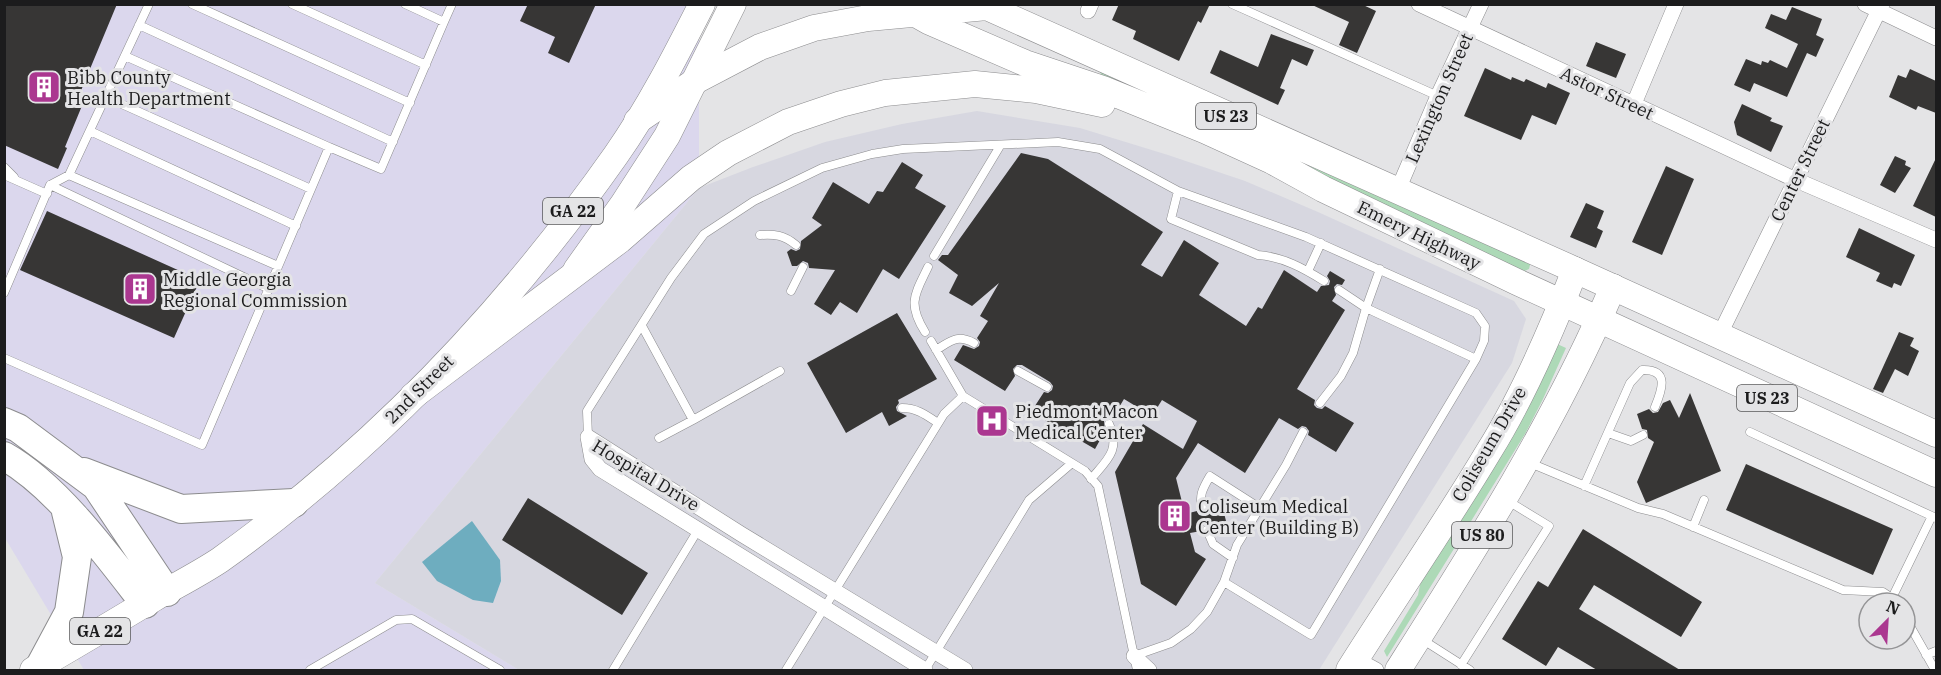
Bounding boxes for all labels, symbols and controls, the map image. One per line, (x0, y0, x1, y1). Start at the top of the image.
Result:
street label: Lexington Street (1400, 29, 1478, 167)
street label: Astor Street (1557, 61, 1657, 125)
place label: Bibb County Health Department (67, 66, 231, 110)
building icon: Bibb County Health Department (26, 69, 62, 105)
road number: US 23 (1196, 103, 1256, 129)
street label: Center Street (1765, 115, 1835, 225)
street label: Emery Highway (1354, 195, 1485, 275)
road number: GA 22 (543, 198, 603, 224)
place label: Middle Georgia Regional Commission (163, 268, 347, 312)
building icon: Middle Georgia Regional Commission (122, 271, 158, 307)
street label: 2nd Street (380, 350, 458, 428)
street label: Coliseum Drive (1447, 382, 1531, 506)
road number: US 23 (1737, 385, 1797, 411)
place label: Piedmont Macon Medical Center (1015, 400, 1158, 444)
hospital icon: Piedmont Macon Medical Center (974, 403, 1010, 439)
street label: Hospital Drive (588, 434, 704, 516)
place label: Coliseum Medical Center (Building B) (1198, 495, 1359, 539)
building icon: Coliseum Medical Center (Building B) (1157, 498, 1193, 534)
road number: US 80 (1452, 522, 1512, 548)
north arrow (1857, 591, 1917, 651)
text: N (1883, 596, 1903, 619)
road number: GA 22 (70, 618, 130, 644)

